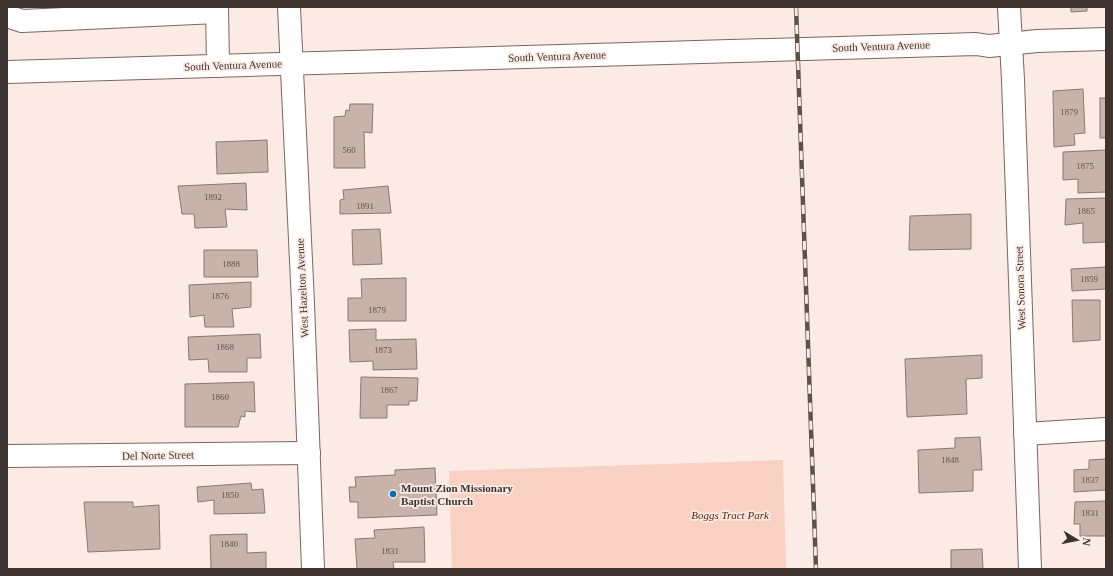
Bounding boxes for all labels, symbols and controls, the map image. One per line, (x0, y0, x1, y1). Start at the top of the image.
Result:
street label: South Ventura Avenue (832, 38, 930, 54)
street label: South Ventura Avenue (508, 48, 606, 64)
street label: South Ventura Avenue (184, 57, 282, 73)
house number: 1879 (1060, 107, 1079, 117)
house number: 560 (342, 145, 356, 155)
house number: 1875 (1076, 161, 1095, 171)
house number: 1892 (204, 192, 222, 202)
house number: 1891 (356, 201, 374, 211)
house number: 1865 (1077, 206, 1096, 216)
street label: West Hazelton Avenue (293, 238, 311, 338)
street label: West Sonora Street (1013, 246, 1027, 330)
house number: 1888 (222, 259, 241, 269)
house number: 1859 (1080, 274, 1099, 284)
house number: 1876 (211, 291, 230, 301)
house number: 1879 (368, 305, 387, 315)
house number: 1868 (216, 342, 235, 352)
house number: 1873 (374, 345, 393, 355)
house number: 1867 (380, 385, 399, 395)
house number: 1860 (211, 392, 230, 402)
street label: Del Norte Street (122, 448, 194, 462)
house number: 1848 (941, 455, 960, 465)
house number: 1837 (1081, 475, 1100, 485)
place label: Mount Zion Missionary Baptist Church (401, 482, 513, 507)
marker: Mount Zion Missionary Baptist Church (388, 489, 398, 499)
house number: 1850 (221, 490, 240, 500)
house number: 1831 (1081, 508, 1099, 518)
park label: Boggs Tract Park (691, 509, 770, 521)
north arrow (1057, 520, 1097, 560)
text: N (1080, 537, 1093, 547)
house number: 1840 (220, 539, 239, 549)
house number: 1831 (381, 546, 399, 556)

